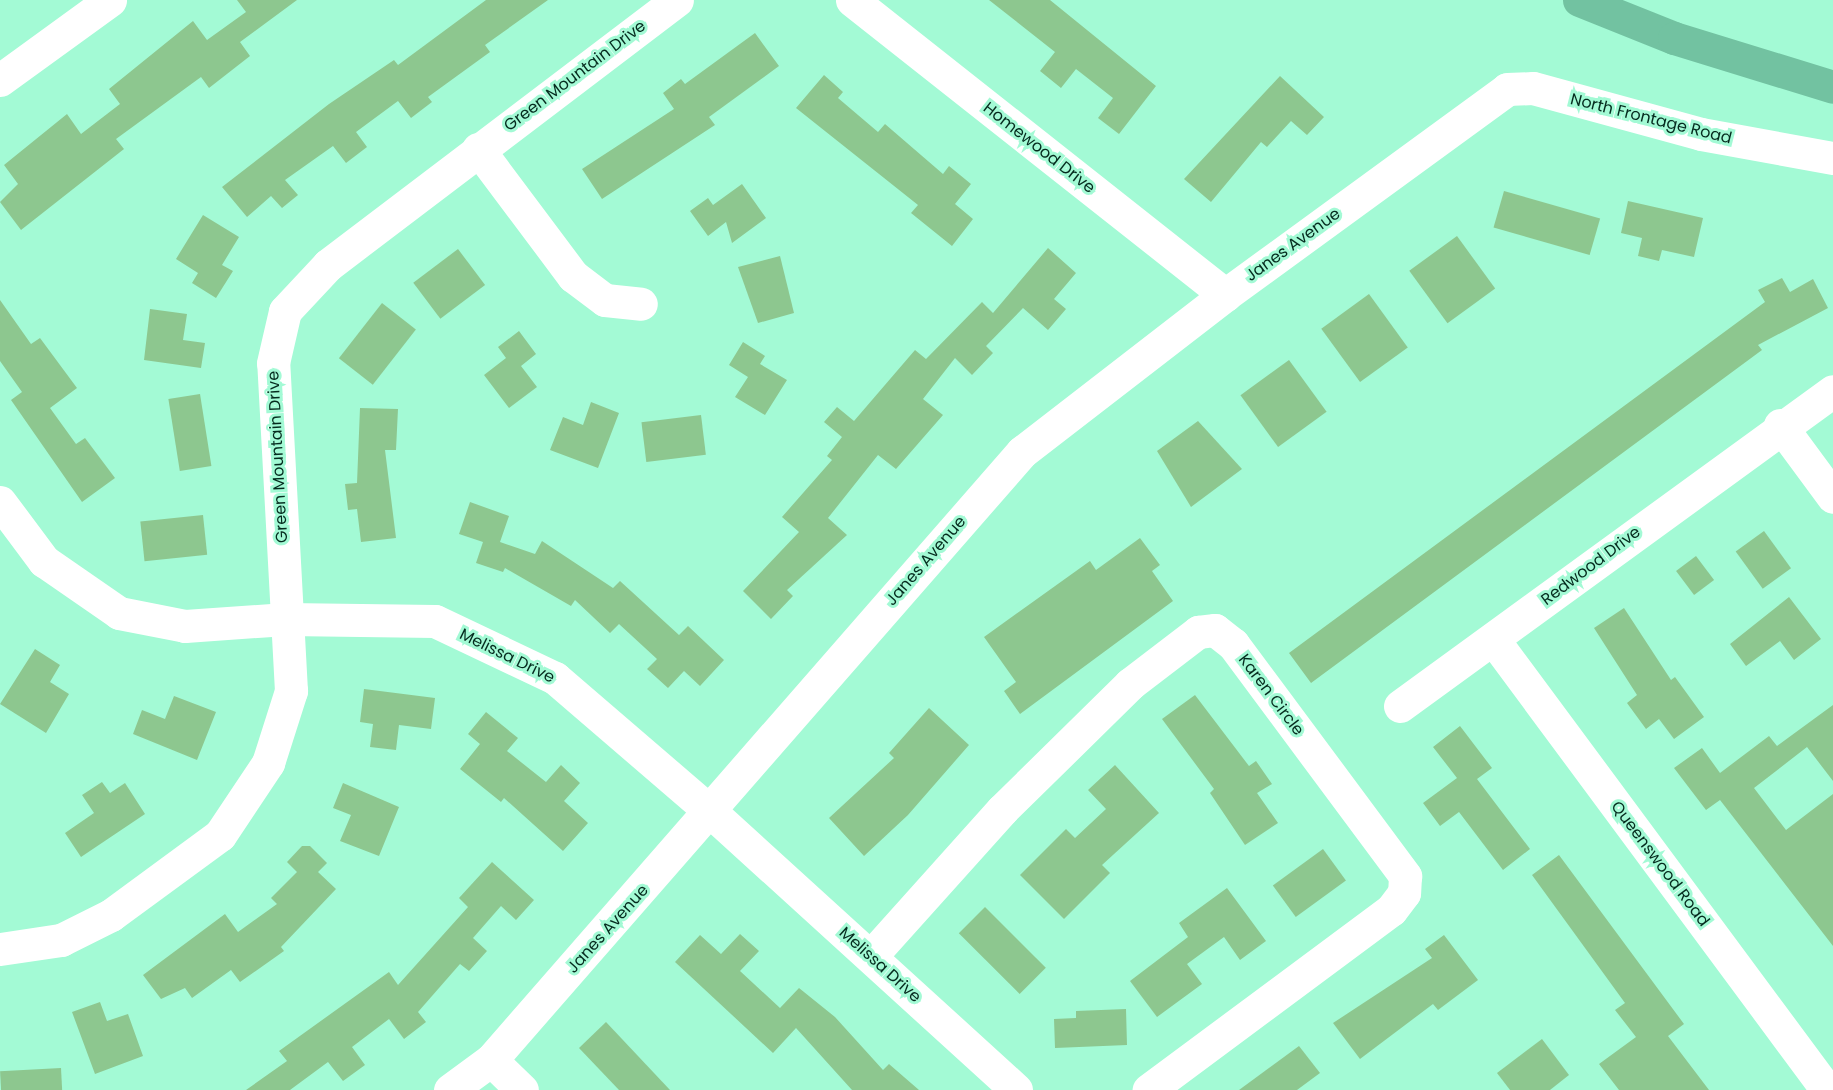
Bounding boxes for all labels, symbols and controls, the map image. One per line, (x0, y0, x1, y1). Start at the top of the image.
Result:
street label: Green Mountain Drive (500, 16, 650, 136)
street label: North Frontage Road (1568, 90, 1734, 148)
street label: Homewood Drive (979, 98, 1099, 198)
street label: Janes Avenue (1242, 204, 1344, 286)
street label: Green Mountain Drive (264, 370, 292, 544)
street label: Janes Avenue (882, 512, 970, 610)
street label: Redwood Drive (1538, 522, 1644, 610)
street label: Melissa Drive (456, 625, 558, 687)
street label: Karen Circle (1234, 651, 1308, 739)
street label: Queenswood Road (1607, 798, 1713, 930)
street label: Janes Avenue (563, 881, 653, 977)
street label: Melissa Drive (835, 923, 925, 1007)

